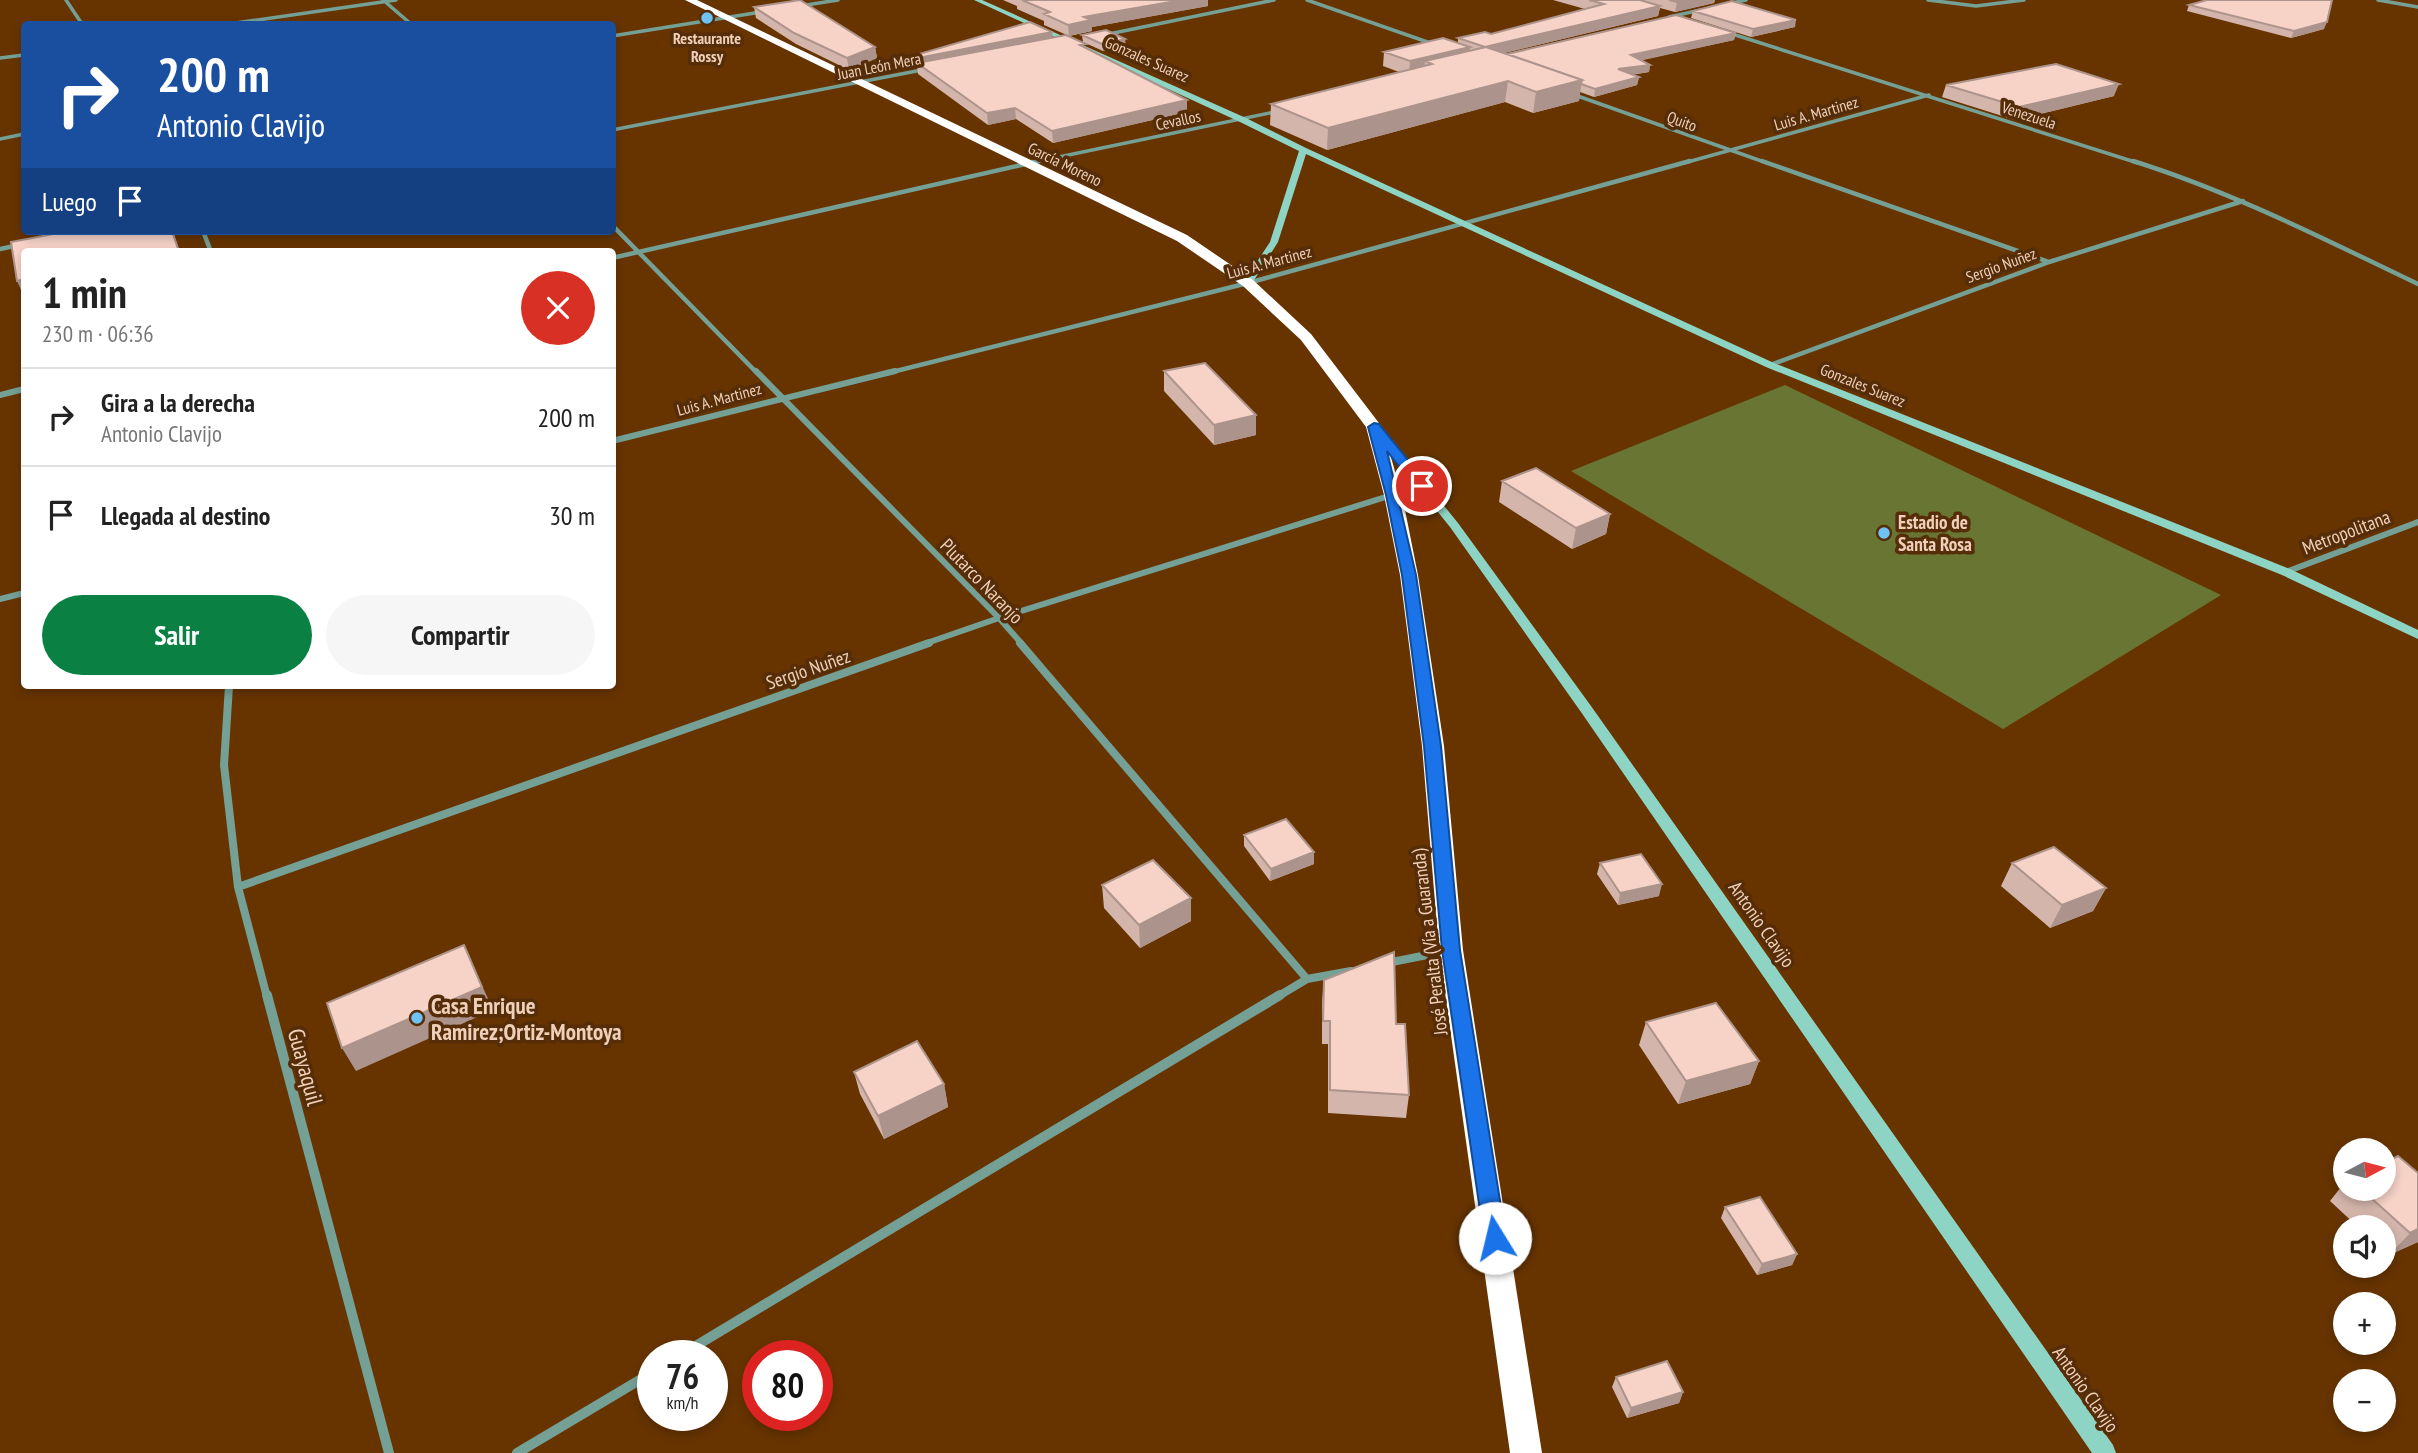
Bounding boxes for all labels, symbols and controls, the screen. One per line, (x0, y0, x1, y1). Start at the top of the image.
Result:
marker: Restaurante Rossy (699, 10, 715, 26)
place label: Restaurante Rossy (673, 28, 741, 66)
street label: Gonzales Suarez (1102, 32, 1192, 87)
text: 200 m (157, 42, 270, 106)
street label: Juan León Mera (834, 48, 923, 84)
icon: right (42, 49, 133, 140)
street label: Luis A. Martinez (1772, 91, 1861, 135)
street label: Venezuela (1998, 96, 2059, 133)
text: Antonio Clavijo (157, 104, 325, 146)
street label: Cevallos (1154, 105, 1202, 135)
street label: Quito (1664, 106, 1700, 136)
street label: García Moreno (1025, 138, 1105, 190)
icon: arrive (111, 182, 149, 220)
text: Luego (42, 185, 97, 218)
street label: Luis A. Martinez (1224, 241, 1314, 283)
street label: Sergio Nuñez (1963, 243, 2039, 287)
text: 1 min (42, 265, 127, 320)
button: close (521, 271, 595, 345)
text: 230 m · 06:36 (42, 319, 154, 348)
street label: Gonzales Suarez (1818, 359, 1909, 411)
street label: Luis A. Martinez (674, 378, 764, 420)
text: Gira a la derecha (101, 386, 255, 419)
icon: right (42, 398, 80, 436)
text: 200 m (537, 401, 595, 434)
text: Antonio Clavijo (101, 419, 222, 448)
pin (1392, 456, 1452, 516)
icon: arrive (1403, 467, 1441, 505)
icon: arrive (42, 496, 80, 534)
text: Llegada al destino (101, 499, 270, 532)
text: 30 m (549, 499, 595, 532)
street label: Metropolitana (2299, 504, 2393, 560)
place label: Estadio de Santa Rosa (1898, 510, 1972, 556)
marker: Estadio de Santa Rosa (1876, 525, 1892, 541)
street label: Plutarco Naranjo (935, 533, 1029, 629)
button: Salir (42, 595, 312, 675)
button: Compartir (326, 595, 595, 675)
street label: Sergio Nuñez (763, 643, 853, 695)
street label: José Peralta (Vía a Guaranda) (1406, 847, 1452, 1038)
street label: Antonio Clavijo (1724, 876, 1800, 972)
place label: Casa Enrique Ramirez;Ortiz-Montoya (431, 991, 622, 1046)
marker: Casa Enrique Ramirez;Ortiz-Montoya (409, 1010, 425, 1026)
street label: Guayaquil (282, 1025, 330, 1109)
north arrow (2333, 1138, 2396, 1200)
map controls (2333, 1138, 2396, 1432)
position arrow (1458, 1201, 1532, 1275)
button: sound (2333, 1215, 2396, 1278)
button: + (2333, 1292, 2396, 1355)
speed limit sign: 80 (742, 1340, 833, 1431)
street label: Antonio Clavijo (2048, 1341, 2124, 1437)
text: 76 (666, 1353, 699, 1399)
button: − (2333, 1369, 2396, 1432)
text: km/h (667, 1391, 698, 1414)

